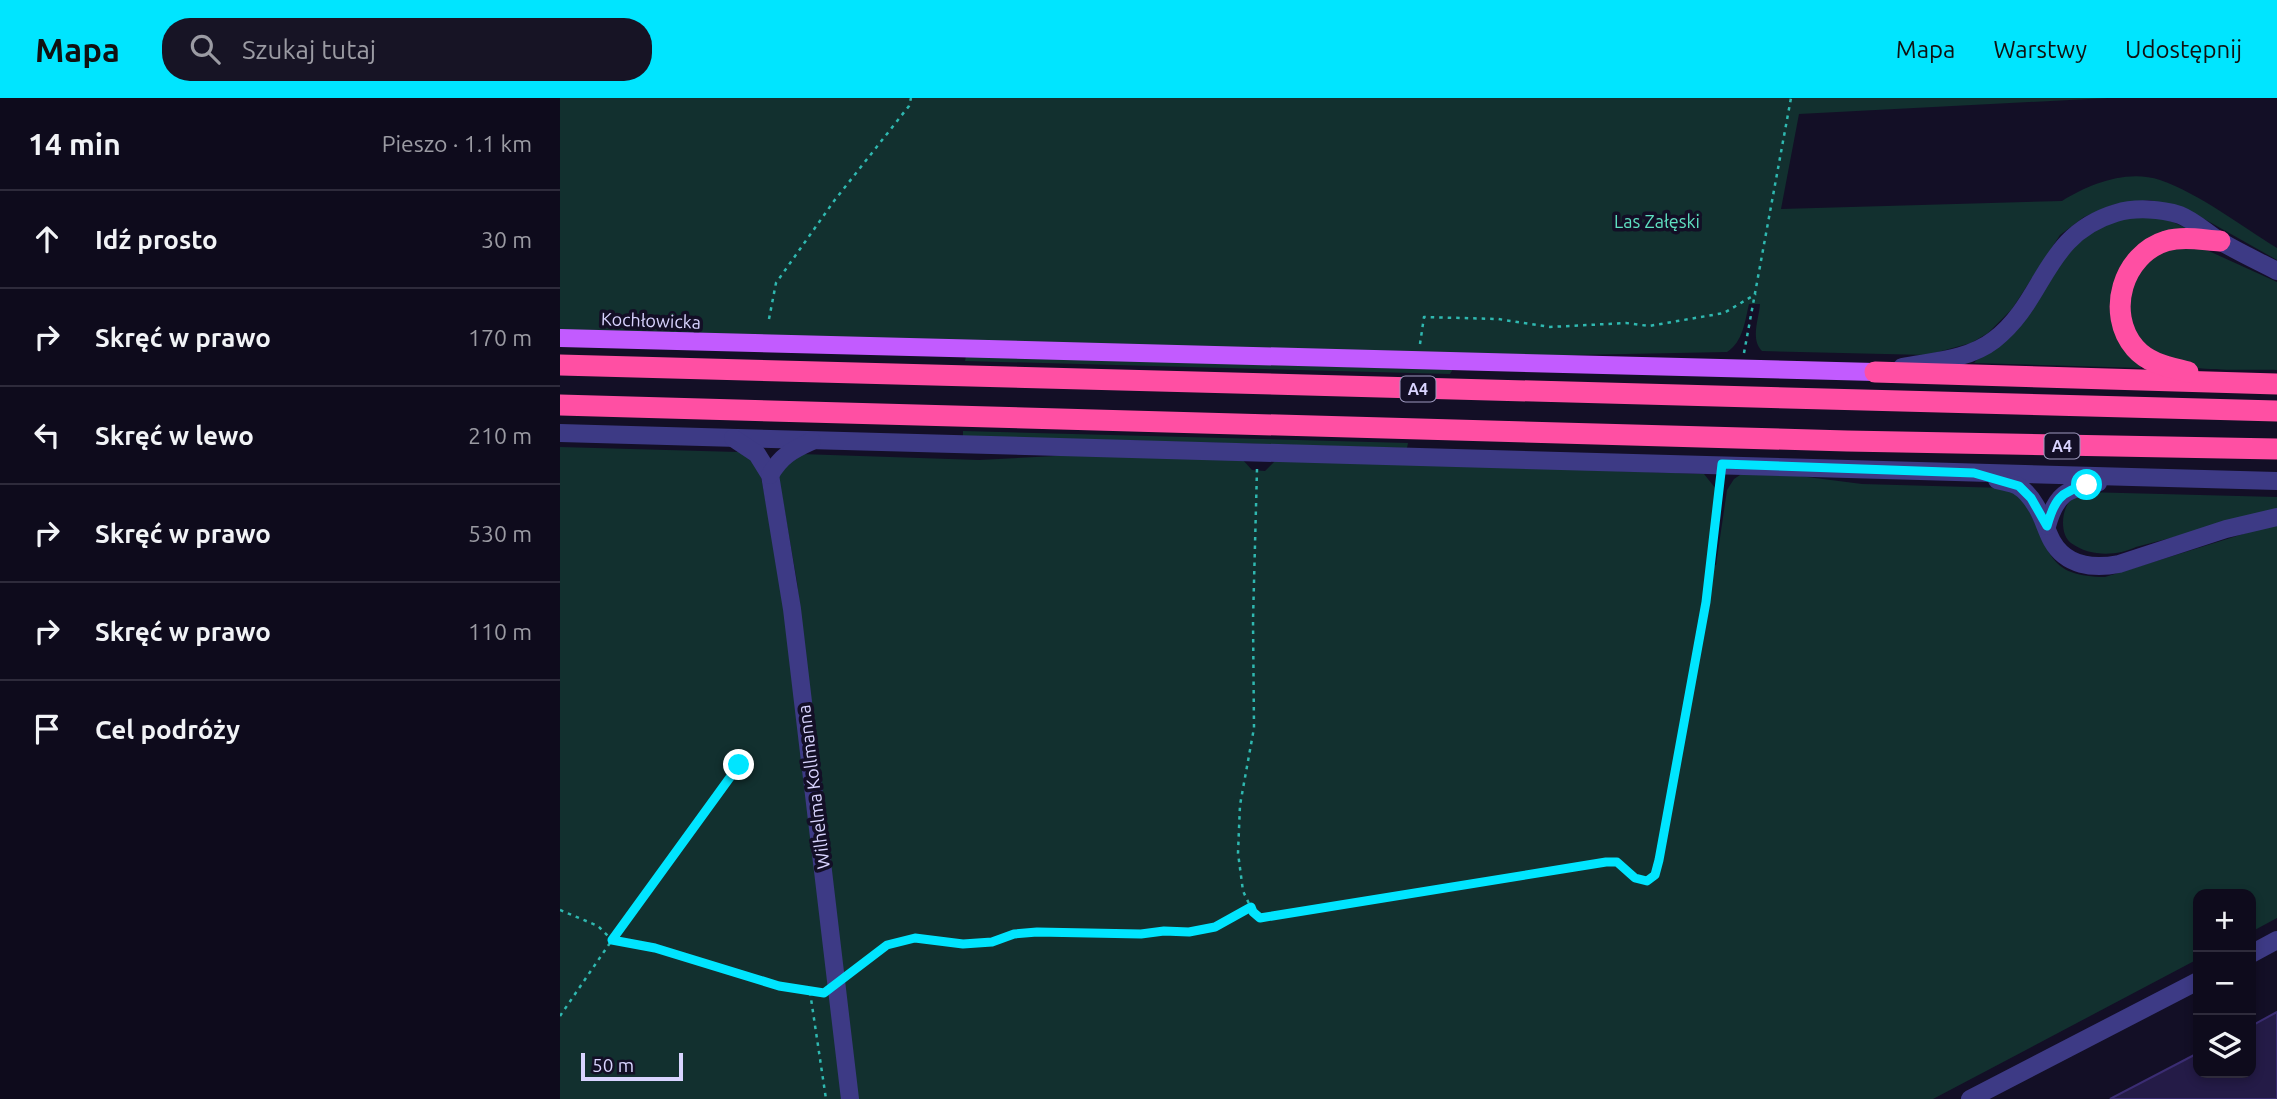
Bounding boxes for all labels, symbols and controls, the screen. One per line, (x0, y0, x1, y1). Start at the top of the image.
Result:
search box (162, 18, 652, 81)
icon: search (186, 30, 224, 68)
text: Mapa (35, 31, 120, 68)
text: Szukaj tutaj (242, 35, 376, 64)
text: Mapa (1896, 36, 1955, 63)
text: Warstwy (1993, 36, 2087, 63)
text: Udostępnij (2125, 36, 2242, 63)
text: 14 min (28, 127, 121, 161)
text: Pieszo · 1.1 km (382, 131, 532, 156)
park label: Las Załęski (1614, 211, 1700, 231)
icon: ahead (28, 220, 66, 258)
text: Idź prosto (95, 225, 218, 254)
text: 30 m (481, 227, 532, 252)
street label: Kochłowicka (601, 308, 701, 332)
icon: right (28, 318, 66, 356)
text: Skręć w prawo (95, 323, 271, 352)
text: 170 m (468, 325, 532, 350)
road number: A4 (1400, 376, 1436, 402)
icon: left (28, 416, 66, 454)
text: Skręć w lewo (95, 421, 254, 450)
text: 210 m (468, 423, 532, 448)
road number: A4 (2044, 434, 2080, 458)
route start (2071, 469, 2102, 500)
icon: right (28, 514, 66, 552)
text: Skręć w prawo (95, 519, 271, 548)
text: 530 m (468, 521, 532, 546)
icon: right (28, 612, 66, 650)
text: Skręć w prawo (95, 617, 271, 646)
text: 110 m (468, 619, 532, 644)
street label: Wilhelma Kollmanna (793, 704, 833, 870)
icon: arrive (28, 710, 66, 748)
text: Cel podróży (95, 715, 240, 744)
route end (723, 749, 754, 780)
map controls (2193, 889, 2256, 1078)
button: + (2193, 889, 2256, 952)
button: − (2193, 952, 2256, 1015)
button: layers (2193, 1015, 2256, 1078)
scale bar (581, 1050, 682, 1082)
text: 50 m (592, 1054, 634, 1076)

